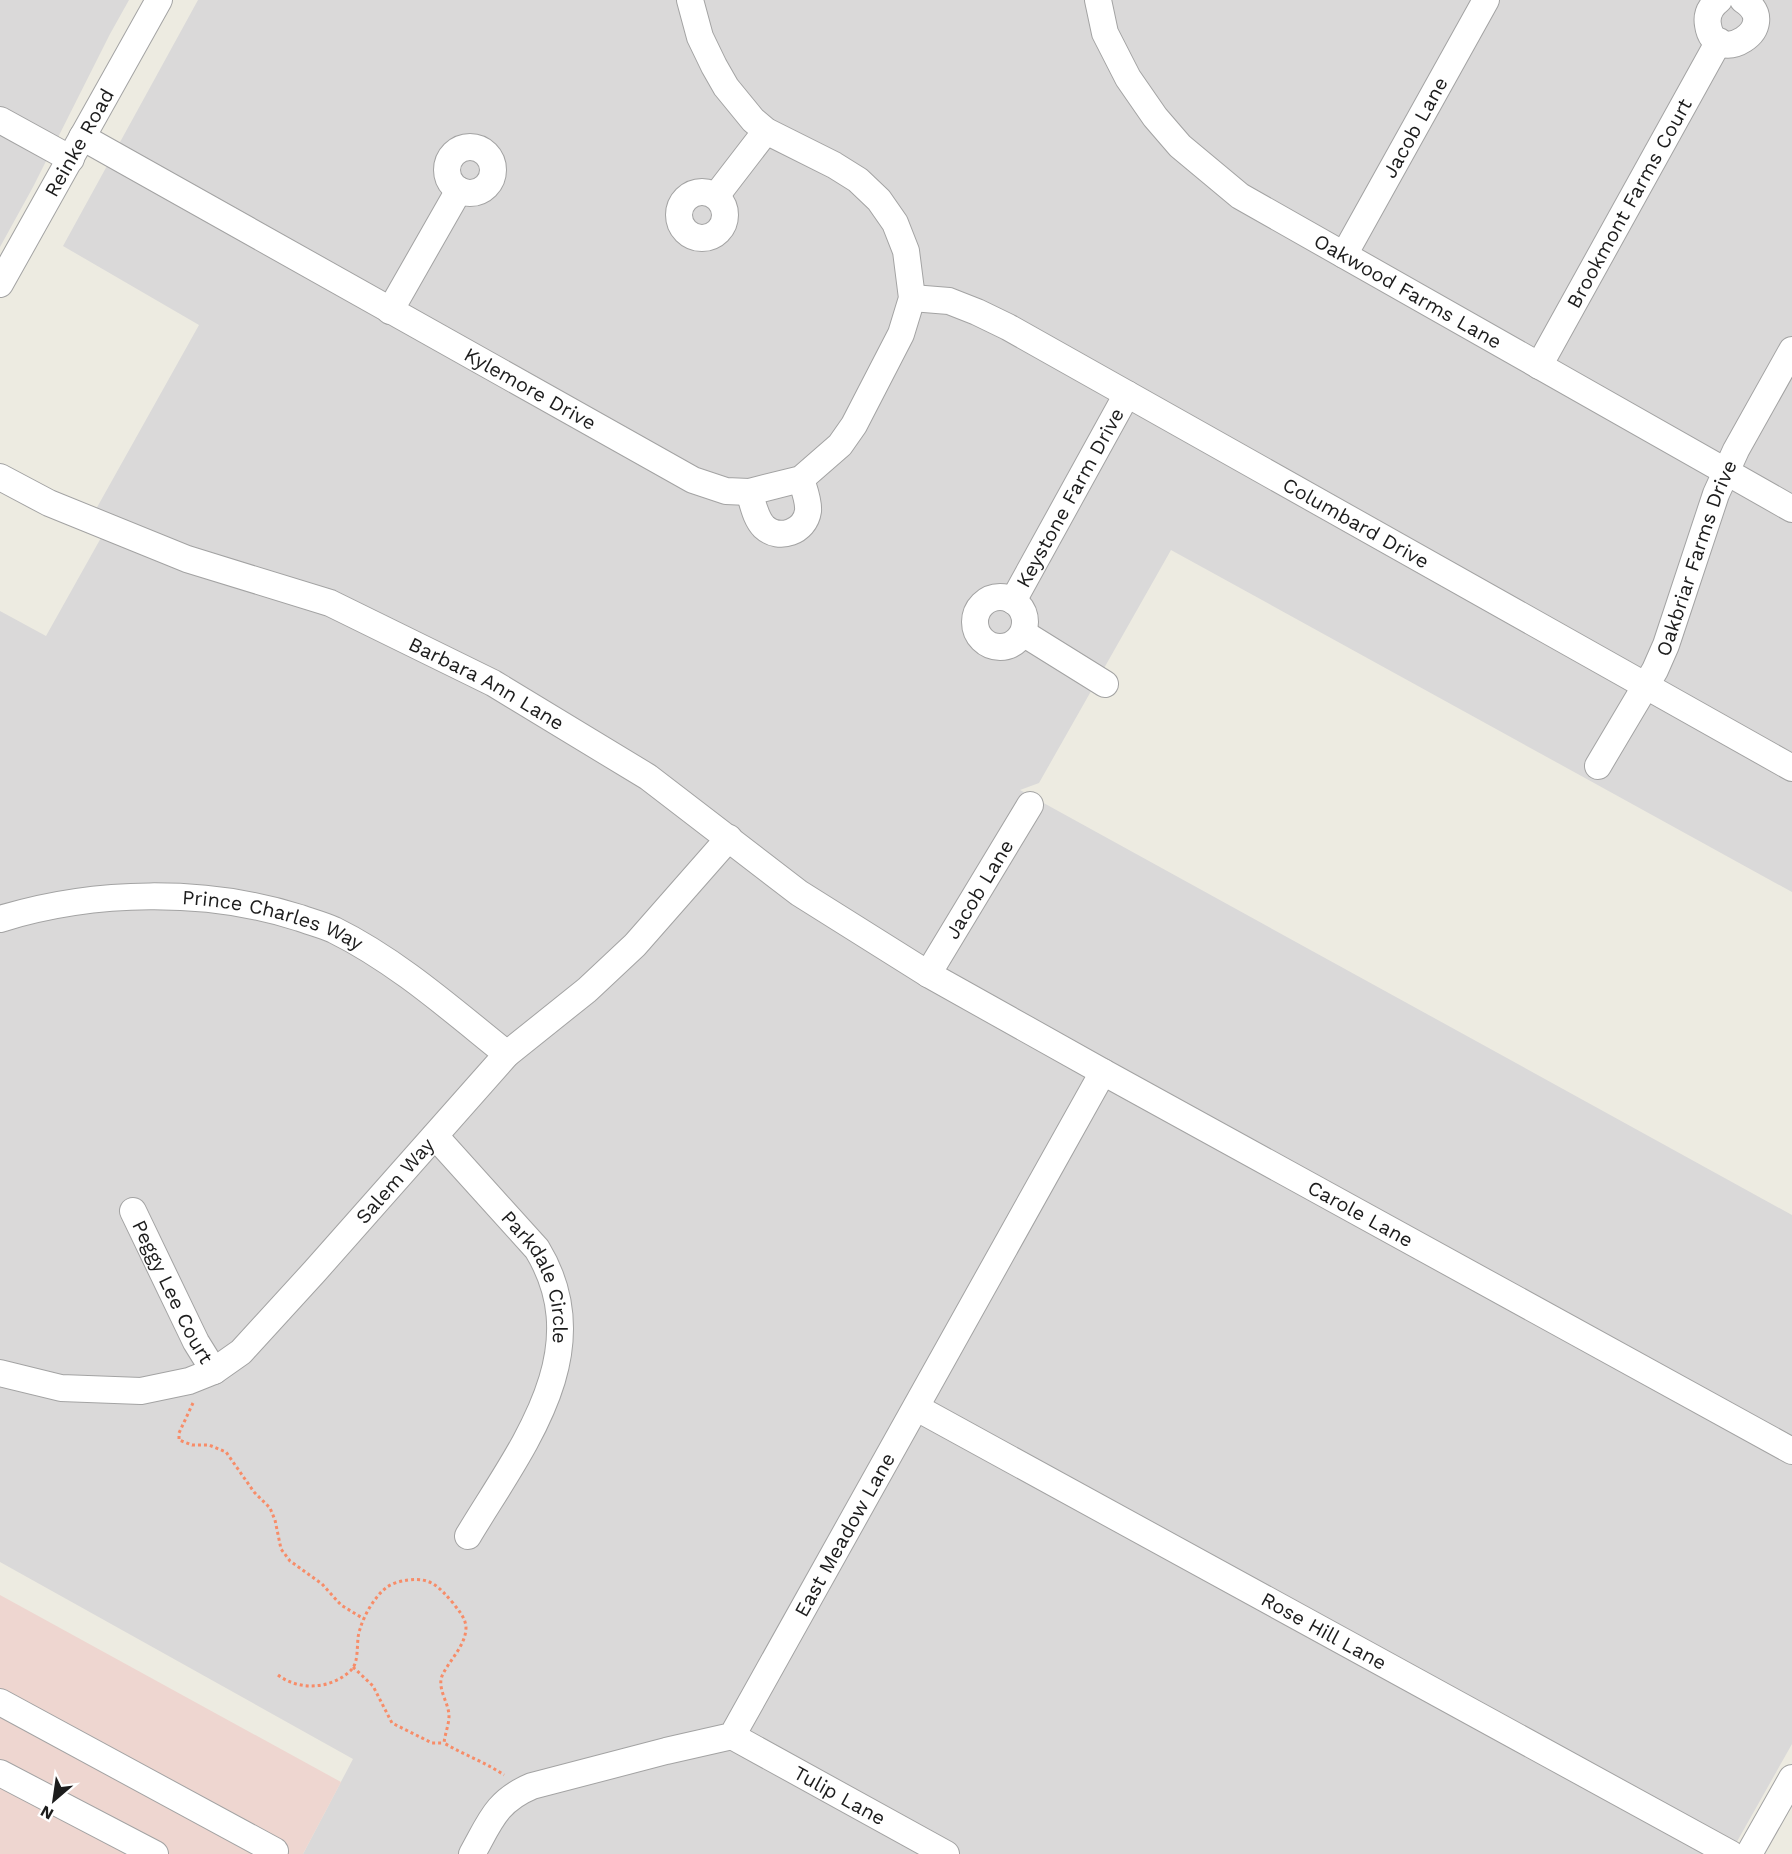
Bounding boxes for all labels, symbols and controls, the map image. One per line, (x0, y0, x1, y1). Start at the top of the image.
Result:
street label: Jacob Lane (1377, 73, 1453, 182)
street label: Reinke Road (39, 84, 119, 201)
street label: Brookmont Farms Court (1561, 94, 1697, 312)
street label: Oakwood Farms Lane (1310, 228, 1506, 354)
street label: Kylemore Drive (460, 342, 600, 435)
street label: Keystone Farm Drive (1011, 404, 1129, 592)
street label: Oakbriar Farms Drive (1651, 456, 1742, 660)
street label: Columbard Drive (1279, 472, 1433, 573)
street label: Barbara Ann Lane (405, 632, 569, 735)
street label: Jacob Lane (940, 835, 1018, 943)
street label: Prince Charles Way (181, 885, 368, 956)
street label: Salem Way (351, 1132, 440, 1229)
street label: Carole Lane (1304, 1175, 1417, 1252)
street label: Parkdale Circle (496, 1206, 572, 1345)
street label: Peggy Lee Court (127, 1216, 219, 1369)
street label: East Meadow Lane (789, 1448, 900, 1621)
street label: Rose Hill Lane (1257, 1587, 1391, 1675)
street label: Tulip Lane (790, 1760, 890, 1830)
north arrow (24, 1770, 84, 1830)
text: N (37, 1801, 57, 1824)

